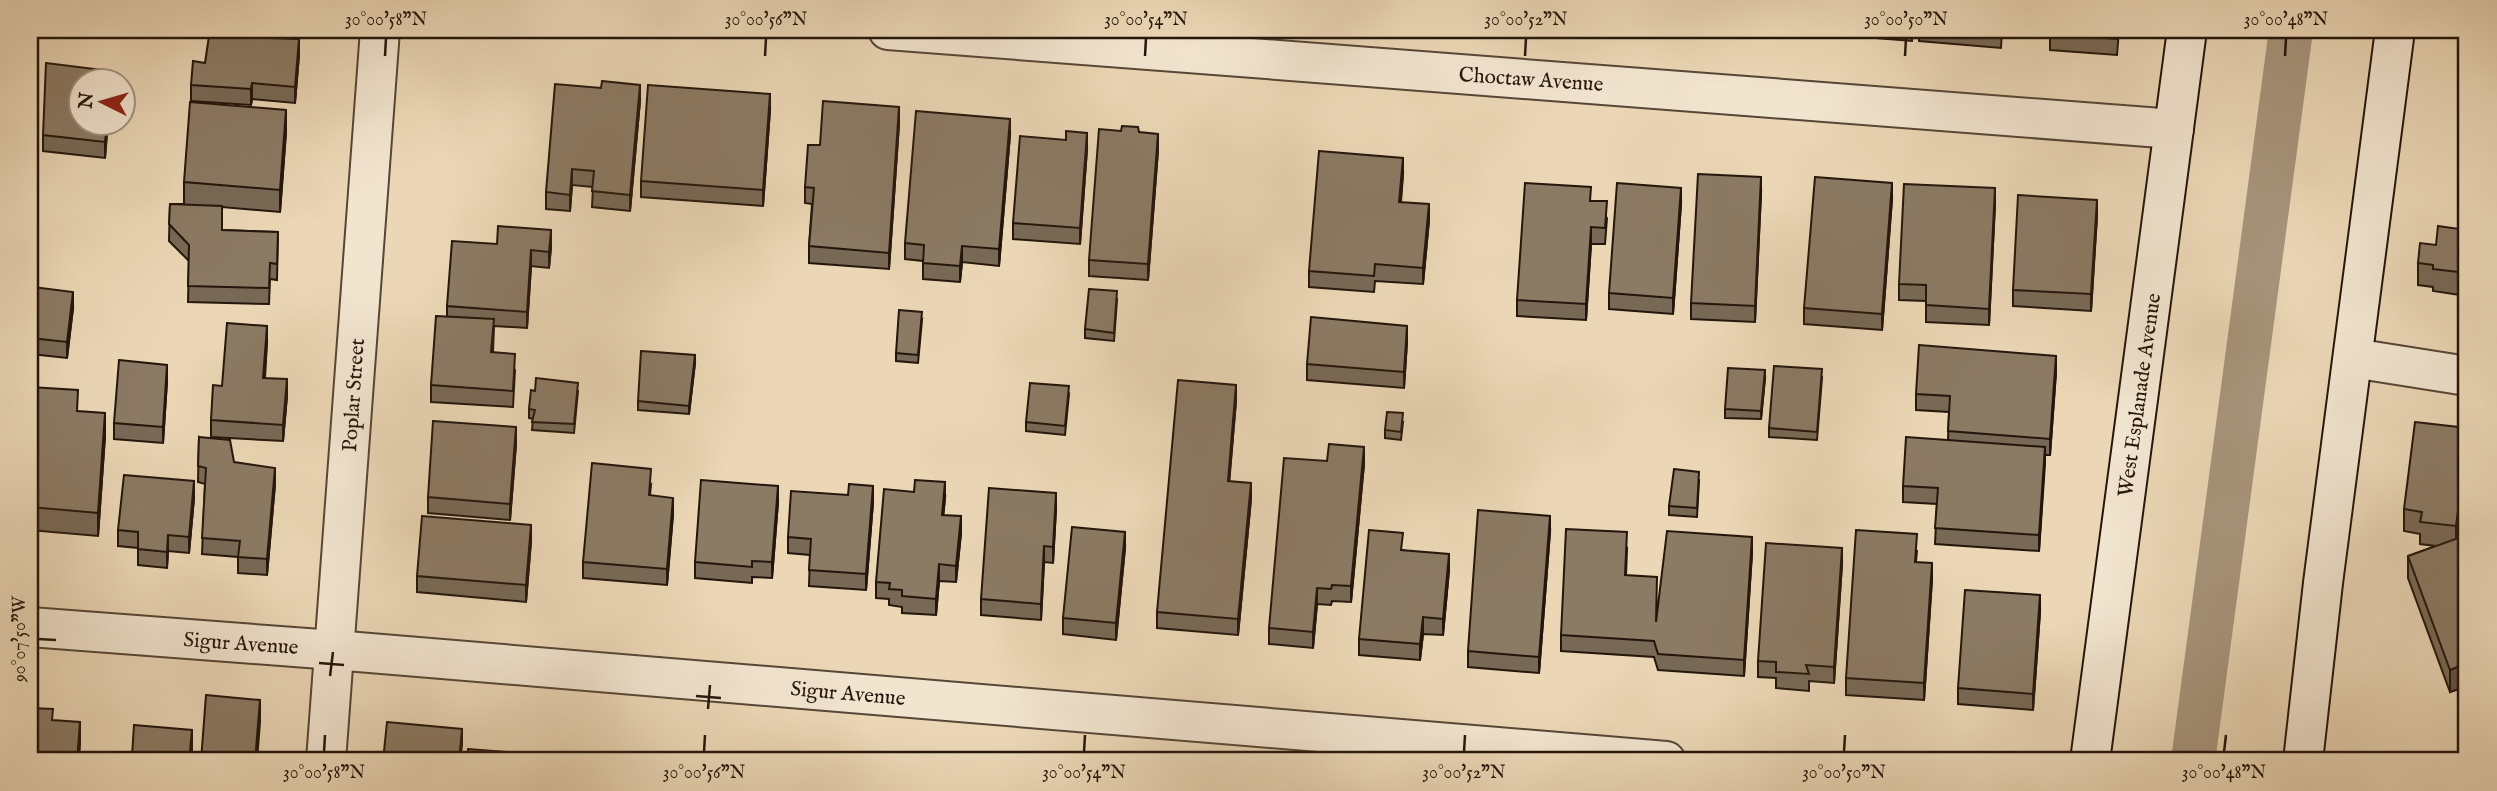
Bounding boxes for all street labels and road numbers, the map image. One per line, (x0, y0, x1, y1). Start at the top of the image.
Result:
street label: Choctaw Avenue (1458, 62, 1605, 99)
street label: West Esplanade Avenue (2113, 291, 2168, 499)
street label: Poplar Street (337, 337, 372, 453)
street label: Sigur Avenue (183, 627, 300, 662)
street label: Sigur Avenue (789, 676, 907, 713)

